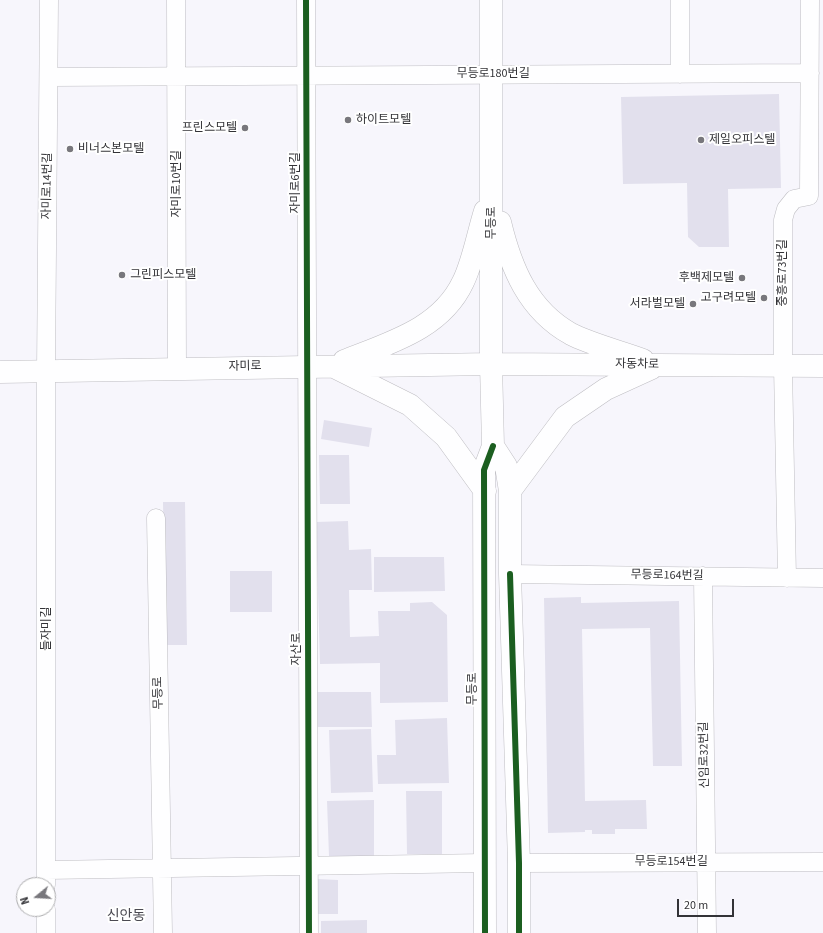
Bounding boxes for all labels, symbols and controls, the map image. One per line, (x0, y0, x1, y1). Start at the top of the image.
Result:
street label: 무등로180번길 (456, 67, 530, 81)
place label: 하이트모텔 (356, 113, 411, 127)
marker: 하이트모텔 (343, 115, 353, 125)
place label: 프린스모텔 (182, 121, 237, 135)
marker: 프린스모텔 (240, 123, 250, 133)
place label: 제일오피스텔 (709, 133, 775, 147)
marker: 제일오피스텔 (696, 135, 706, 145)
place label: 비너스본모텔 (78, 142, 144, 156)
marker: 비너스본모텔 (65, 144, 75, 154)
street label: 자미로10번길 (170, 150, 184, 218)
street label: 자미로14번길 (40, 152, 56, 220)
street label: 자미로6번길 (289, 152, 303, 214)
street label: 무등로 (485, 206, 499, 240)
street label: 중흥로73번길 (776, 239, 790, 307)
place label: 그린피스모텔 (130, 268, 196, 282)
marker: 그린피스모텔 (117, 270, 127, 280)
place label: 후백제모텔 (679, 271, 734, 285)
marker: 후백제모텔 (737, 273, 747, 283)
place label: 고구려모텔 (701, 291, 756, 305)
marker: 고구려모텔 (759, 293, 769, 303)
place label: 서라벌모텔 (630, 297, 685, 311)
marker: 서라벌모텔 (688, 299, 698, 309)
street label: 자동차로 (615, 357, 659, 373)
street label: 자미로 (228, 360, 262, 374)
street label: 무등로164번길 (630, 568, 704, 584)
street label: 들자미길 (40, 607, 54, 651)
street label: 자산로 (290, 632, 304, 666)
street label: 무등로 (466, 672, 480, 706)
street label: 무등로 (152, 676, 166, 710)
street label: 신임로32번길 (697, 721, 713, 789)
street label: 무등로154번길 (634, 855, 708, 869)
north arrow (16, 877, 56, 917)
scale bar (679, 891, 736, 917)
text: N (17, 895, 33, 906)
text: 20 m (684, 897, 708, 914)
district label: 신안동 (107, 909, 145, 925)

